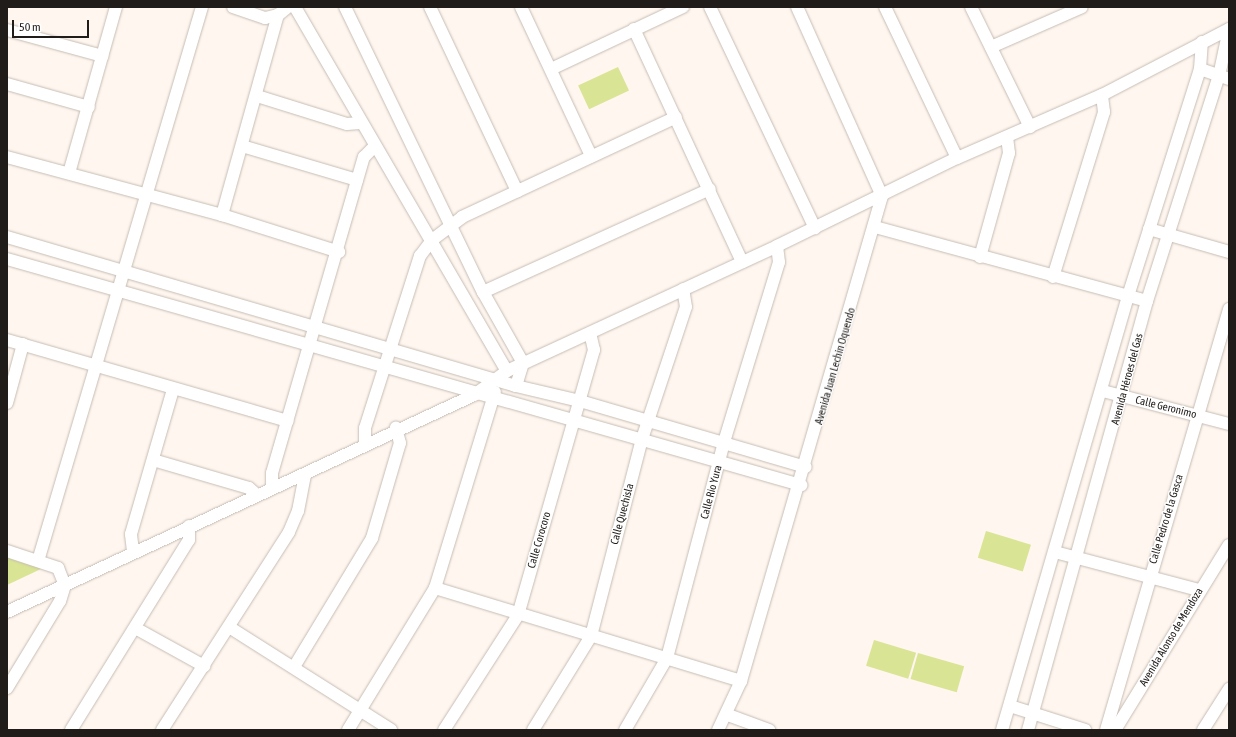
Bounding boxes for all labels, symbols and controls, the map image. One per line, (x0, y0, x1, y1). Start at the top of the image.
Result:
scale bar (14, 12, 91, 38)
text: 50 m (19, 20, 41, 34)
street label: Avenida Juan Lechin Oquendo (812, 306, 858, 426)
street label: Avenida Héroes del Gas (1108, 332, 1146, 426)
street label: Calle Geronimo (1134, 393, 1198, 421)
street label: Calle Rio Yura (697, 464, 725, 520)
street label: Calle Pedro de la Gasca (1146, 473, 1186, 565)
street label: Calle Quechisla (607, 482, 637, 546)
street label: Calle Corocoro (525, 510, 553, 570)
street label: Avenida Alonso de Mendoza (1136, 585, 1206, 689)

